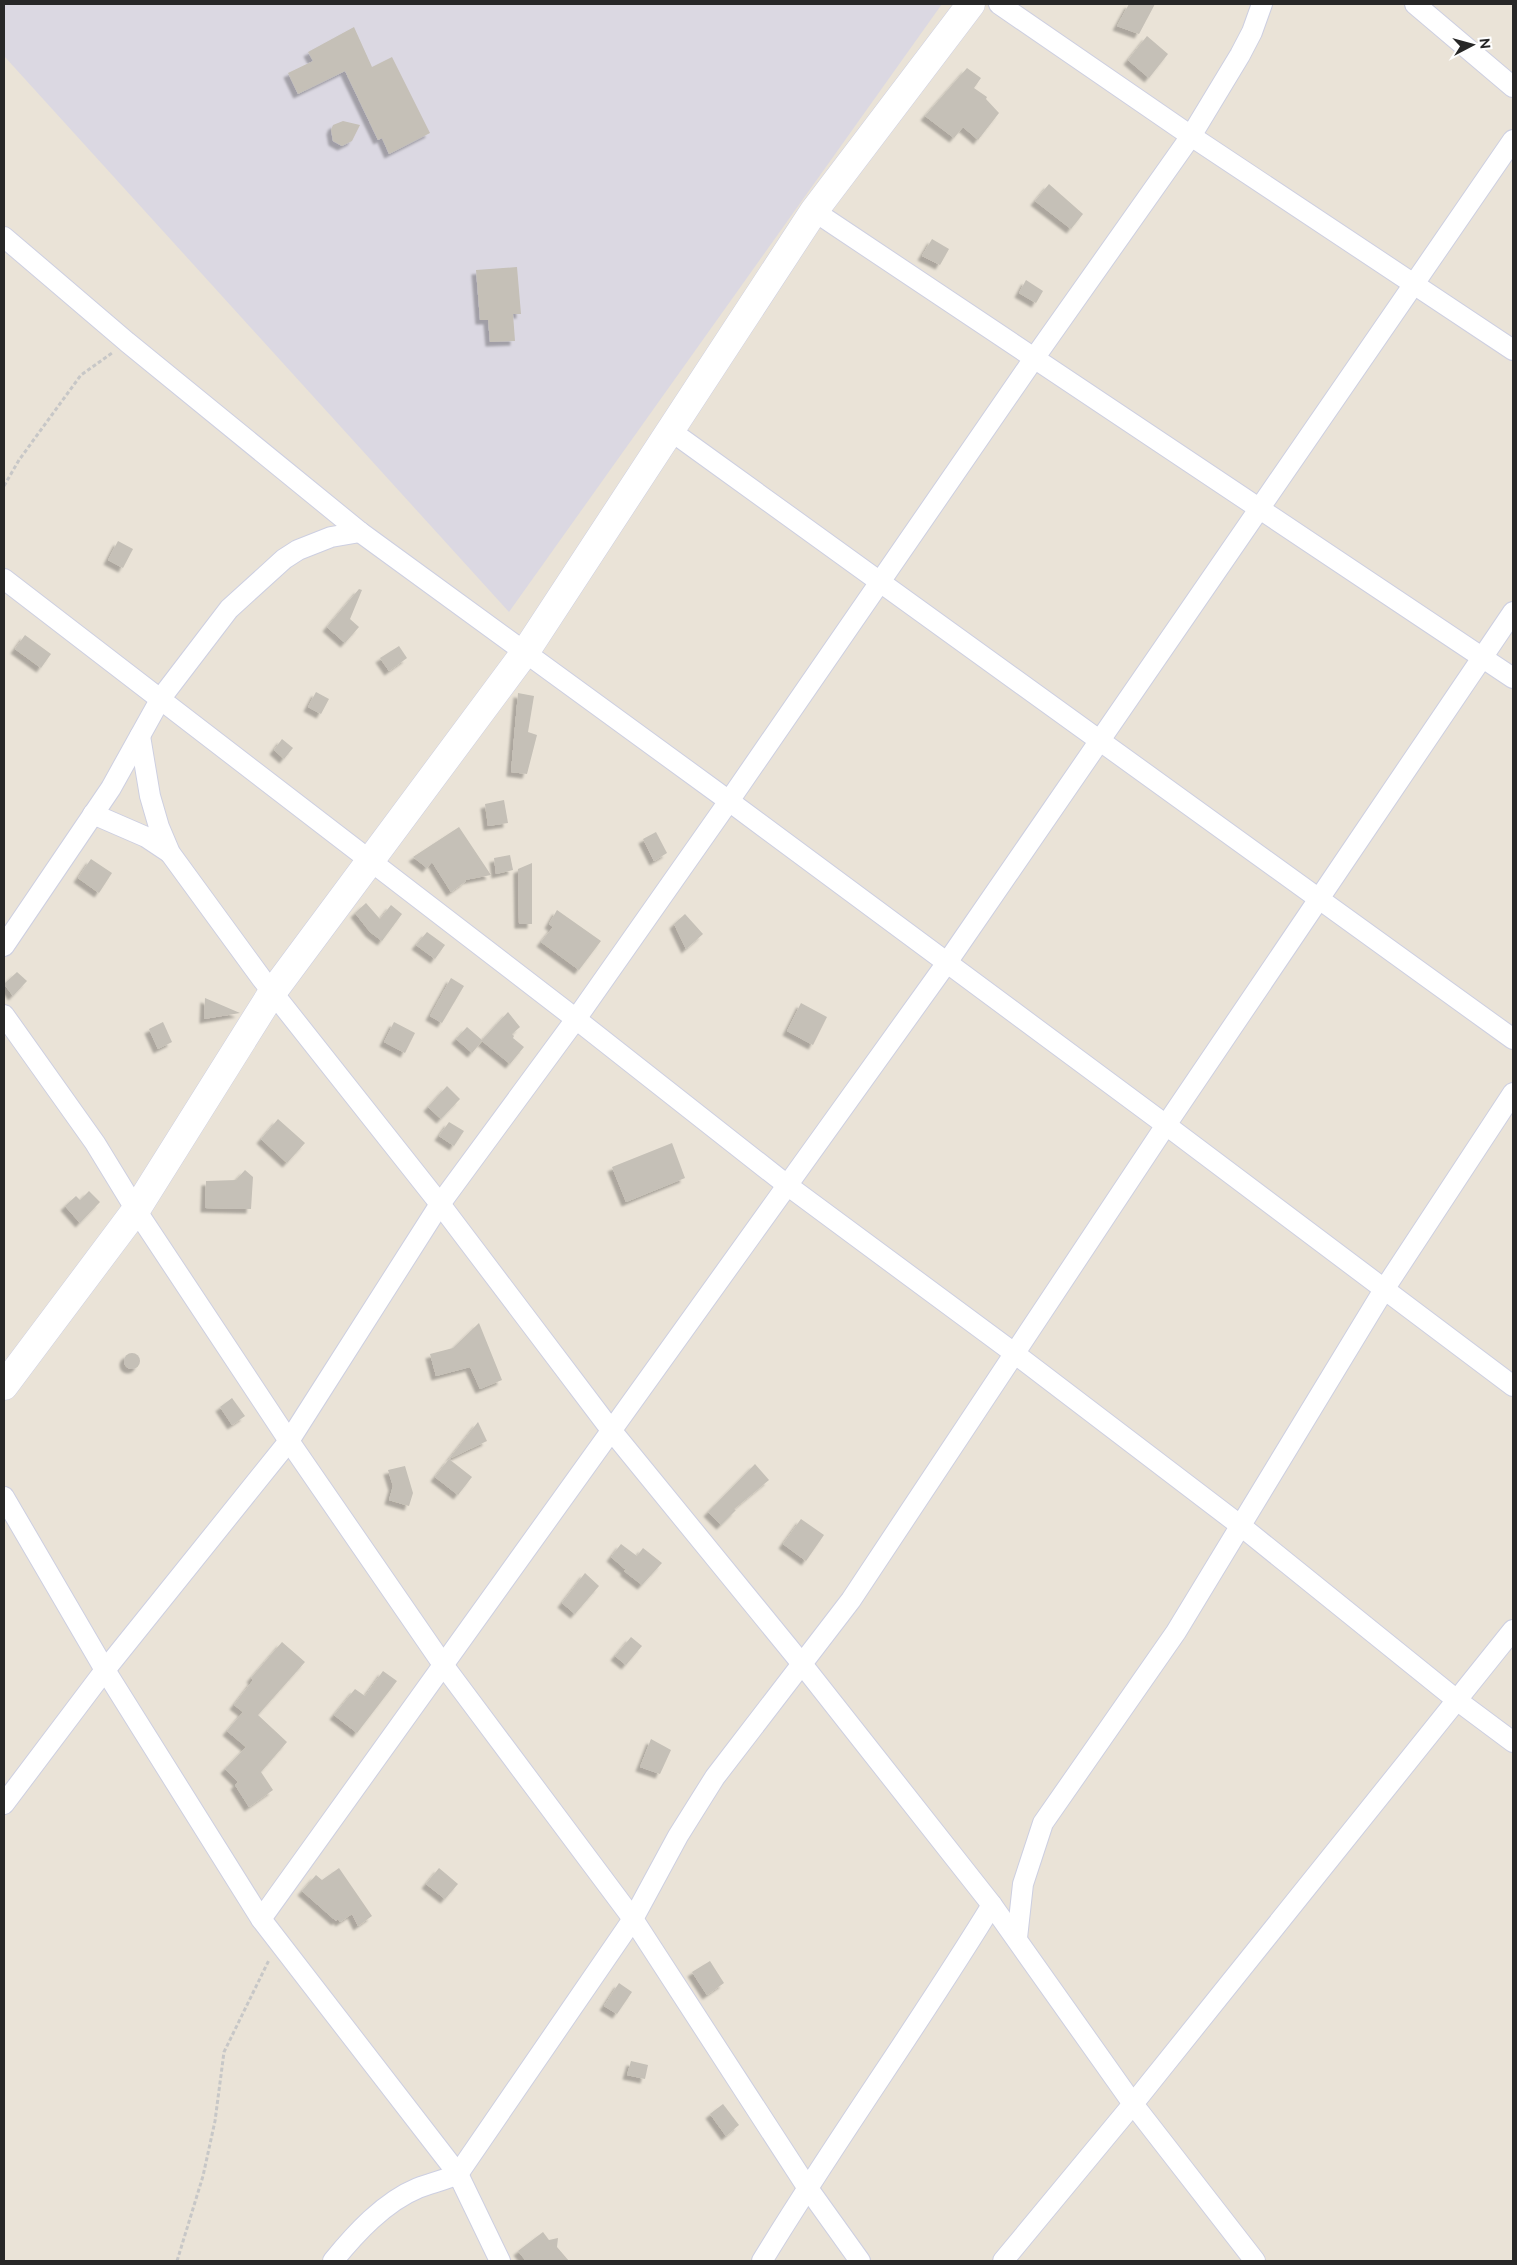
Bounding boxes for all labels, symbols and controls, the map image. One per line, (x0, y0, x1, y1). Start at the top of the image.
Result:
north arrow (1447, 20, 1497, 70)
text: N (1476, 37, 1493, 50)

